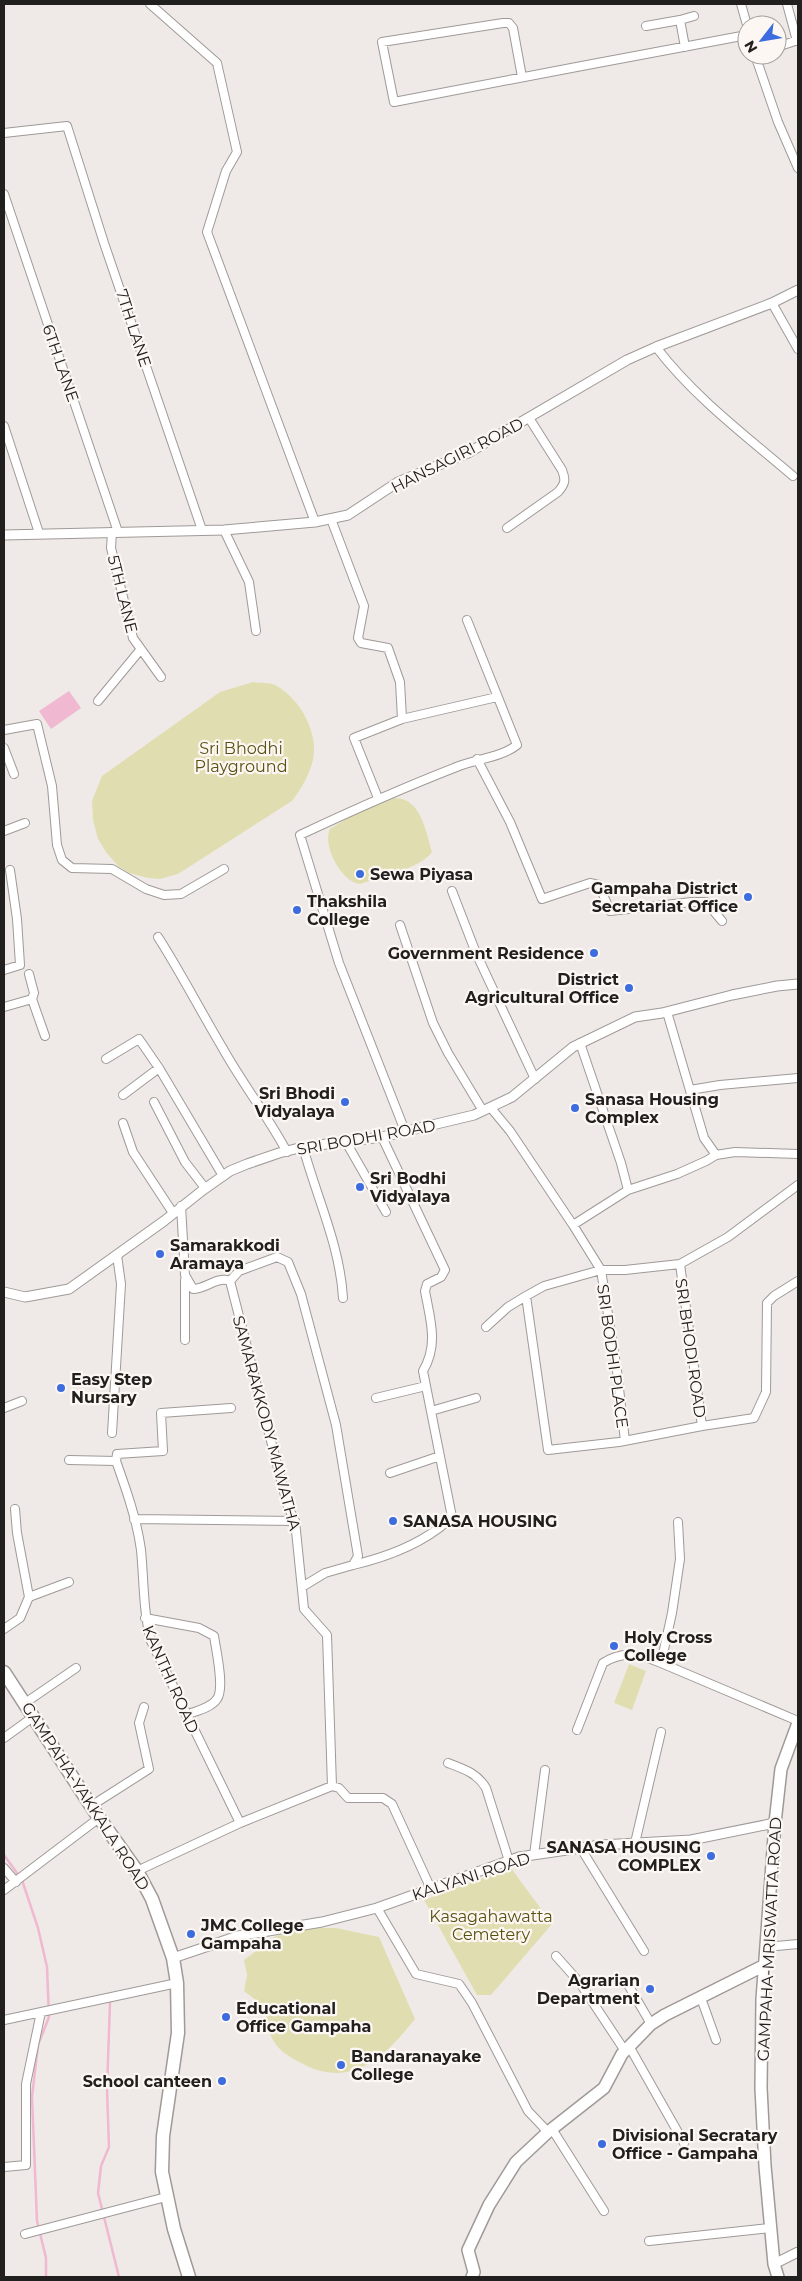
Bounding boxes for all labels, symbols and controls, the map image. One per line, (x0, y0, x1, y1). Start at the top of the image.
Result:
north arrow (737, 15, 787, 65)
text: N (740, 37, 761, 56)
street label: 7TH LANE (112, 287, 155, 369)
street label: 6TH LANE (38, 322, 83, 404)
street label: HANSAGIRI ROAD (388, 414, 527, 497)
street label: 5TH LANE (104, 553, 141, 635)
park label: Sri Bhodhi Playground (195, 739, 287, 776)
place label: Sewa Piyasa (370, 865, 473, 884)
marker: Sewa Piyasa (354, 868, 366, 880)
place label: Gampaha District Secretariat Office (591, 879, 738, 916)
marker: Gampaha District Secretariat Office (742, 891, 754, 903)
place label: Thakshila College (307, 892, 387, 929)
marker: Thakshila College (291, 904, 303, 916)
place label: Government Residence (388, 944, 584, 963)
marker: Government Residence (588, 947, 600, 959)
place label: District Agricultural Office (464, 970, 619, 1007)
marker: District Agricultural Office (623, 982, 635, 994)
place label: Sri Bhodi Vidyalaya (254, 1084, 335, 1121)
place label: Sanasa Housing Complex (585, 1090, 719, 1127)
marker: Sri Bhodi Vidyalaya (339, 1096, 351, 1108)
marker: Sanasa Housing Complex (569, 1102, 581, 1114)
street label: SRI BODHI ROAD (295, 1116, 437, 1159)
place label: Sri Bodhi Vidyalaya (369, 1169, 450, 1206)
marker: Sri Bodhi Vidyalaya (354, 1181, 366, 1193)
place label: Samarakkodi Aramaya (169, 1236, 280, 1273)
marker: Samarakkodi Aramaya (154, 1248, 166, 1260)
street label: SRI BHODI ROAD (671, 1277, 710, 1419)
street label: SRI BODHI PLACE (593, 1283, 632, 1429)
street label: SAMARAKKODY MAWATHA (229, 1314, 305, 1533)
place label: Easy Step Nursary (71, 1370, 152, 1407)
marker: Easy Step Nursary (55, 1382, 67, 1394)
place label: SANASA HOUSING (403, 1512, 557, 1531)
marker: SANASA HOUSING (387, 1515, 399, 1527)
street label: KANTHI ROAD (138, 1622, 203, 1736)
place label: Holy Cross College (624, 1628, 713, 1665)
marker: Holy Cross College (608, 1640, 620, 1652)
street label: GAMPAHA-YAKKALA ROAD (18, 1699, 154, 1894)
street label: GAMPAHA-MRISWATTA ROAD (754, 1816, 785, 2062)
place label: SANASA HOUSING COMPLEX (547, 1838, 702, 1875)
street label: KALYANI ROAD (410, 1848, 533, 1905)
marker: SANASA HOUSING COMPLEX (705, 1850, 717, 1862)
park label: Kasagahawatta Cemetery (429, 1907, 553, 1944)
place label: JMC College Gampaha (200, 1916, 304, 1953)
marker: JMC College Gampaha (185, 1928, 197, 1940)
place label: Agrarian Department (537, 1971, 640, 2008)
marker: Agrarian Department (644, 1983, 656, 1995)
place label: Educational Office Gampaha (236, 1999, 371, 2036)
marker: Educational Office Gampaha (220, 2011, 232, 2023)
place label: Bandaranayake College (351, 2047, 481, 2084)
marker: Bandaranayake College (335, 2059, 347, 2071)
place label: School canteen (83, 2072, 212, 2091)
marker: School canteen (216, 2075, 228, 2087)
place label: Divisional Secratary Office - Gampaha (612, 2126, 778, 2163)
marker: Divisional Secratary Office - Gampaha (596, 2138, 608, 2150)

